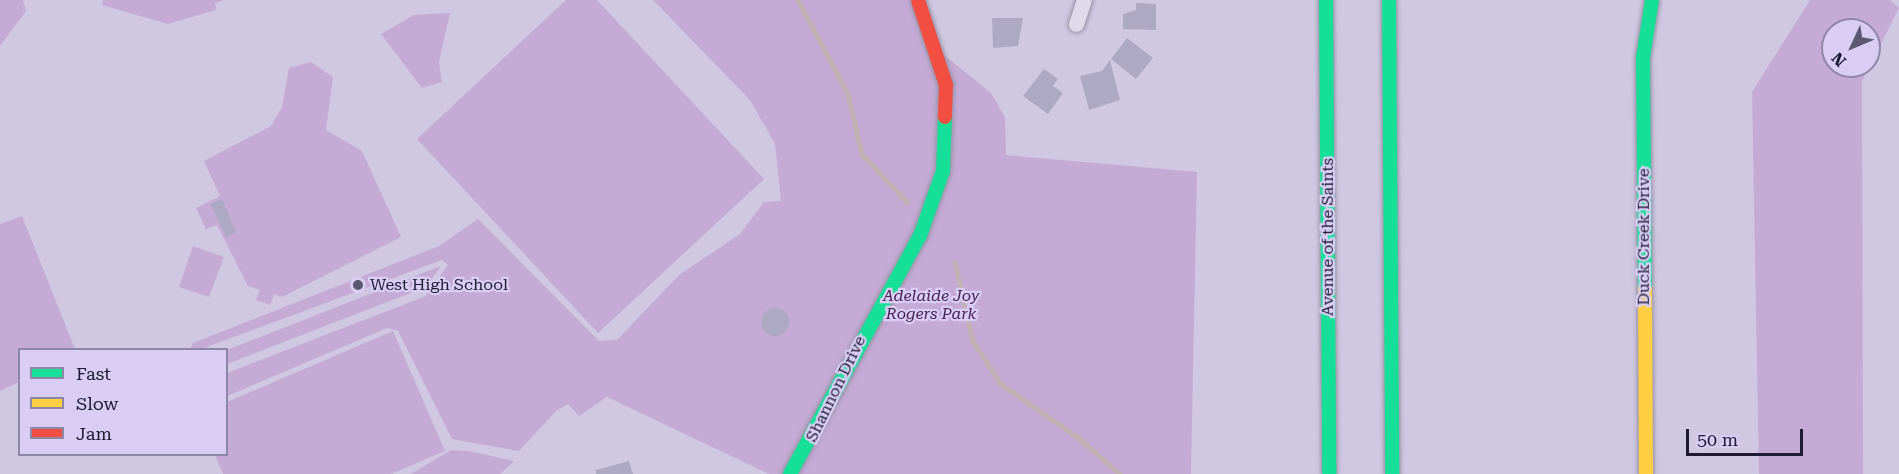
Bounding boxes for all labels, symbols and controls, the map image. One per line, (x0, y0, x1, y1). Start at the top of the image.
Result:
north arrow (1821, 18, 1881, 78)
text: N (1828, 48, 1850, 71)
street label: Avenue of the Saints (1318, 158, 1338, 316)
street label: Duck Creek Drive (1634, 169, 1654, 305)
place label: West High School (370, 275, 508, 295)
marker: West High School (351, 278, 365, 292)
park label: Adelaide Joy Rogers Park (883, 286, 979, 324)
street label: Shannon Drive (802, 333, 870, 445)
legend (18, 348, 228, 456)
text: Fast (76, 363, 111, 384)
text: Slow (76, 393, 118, 414)
scale bar (1689, 417, 1806, 455)
text: Jam (76, 423, 112, 444)
text: 50 m (1697, 429, 1738, 450)

